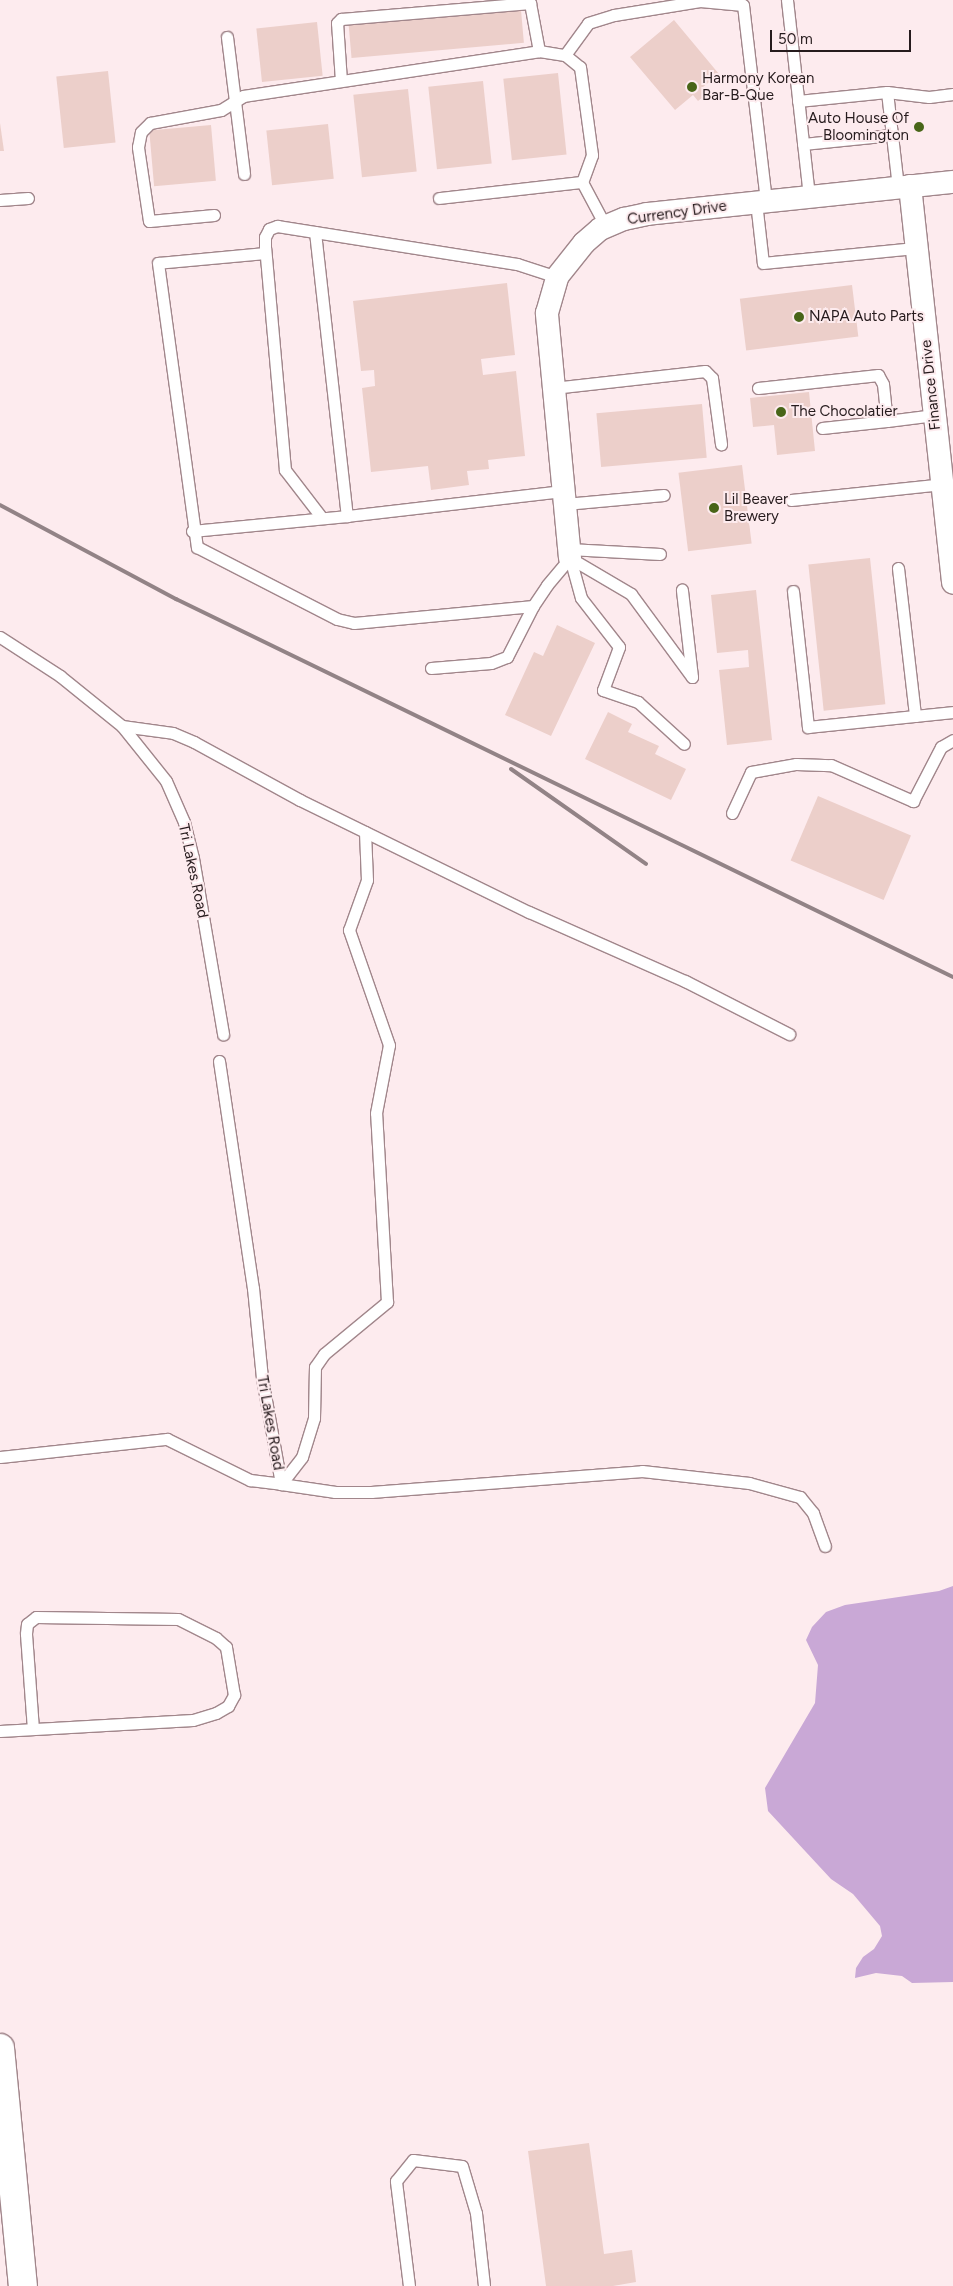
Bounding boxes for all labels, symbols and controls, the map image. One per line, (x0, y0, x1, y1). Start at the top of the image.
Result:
scale bar (773, 20, 914, 52)
text: 50 m (778, 30, 813, 48)
place label: Harmony Korean Bar-B-Que (702, 69, 814, 104)
marker: Harmony Korean Bar-B-Que (686, 81, 698, 93)
place label: Auto House Of Bloomington (808, 109, 909, 144)
marker: Auto House Of Bloomington (913, 121, 925, 133)
street label: Currency Drive (626, 197, 728, 229)
place label: NAPA Auto Parts (809, 308, 924, 326)
marker: NAPA Auto Parts (793, 311, 805, 323)
street label: Finance Drive (917, 339, 945, 431)
place label: The Chocolatier (791, 403, 898, 421)
marker: The Chocolatier (775, 406, 787, 418)
place label: Lil Beaver Brewery (724, 490, 788, 525)
marker: Lil Beaver Brewery (708, 502, 720, 514)
street label: Tri Lakes Road (174, 822, 212, 920)
street label: Tri Lakes Road (253, 1374, 287, 1472)

